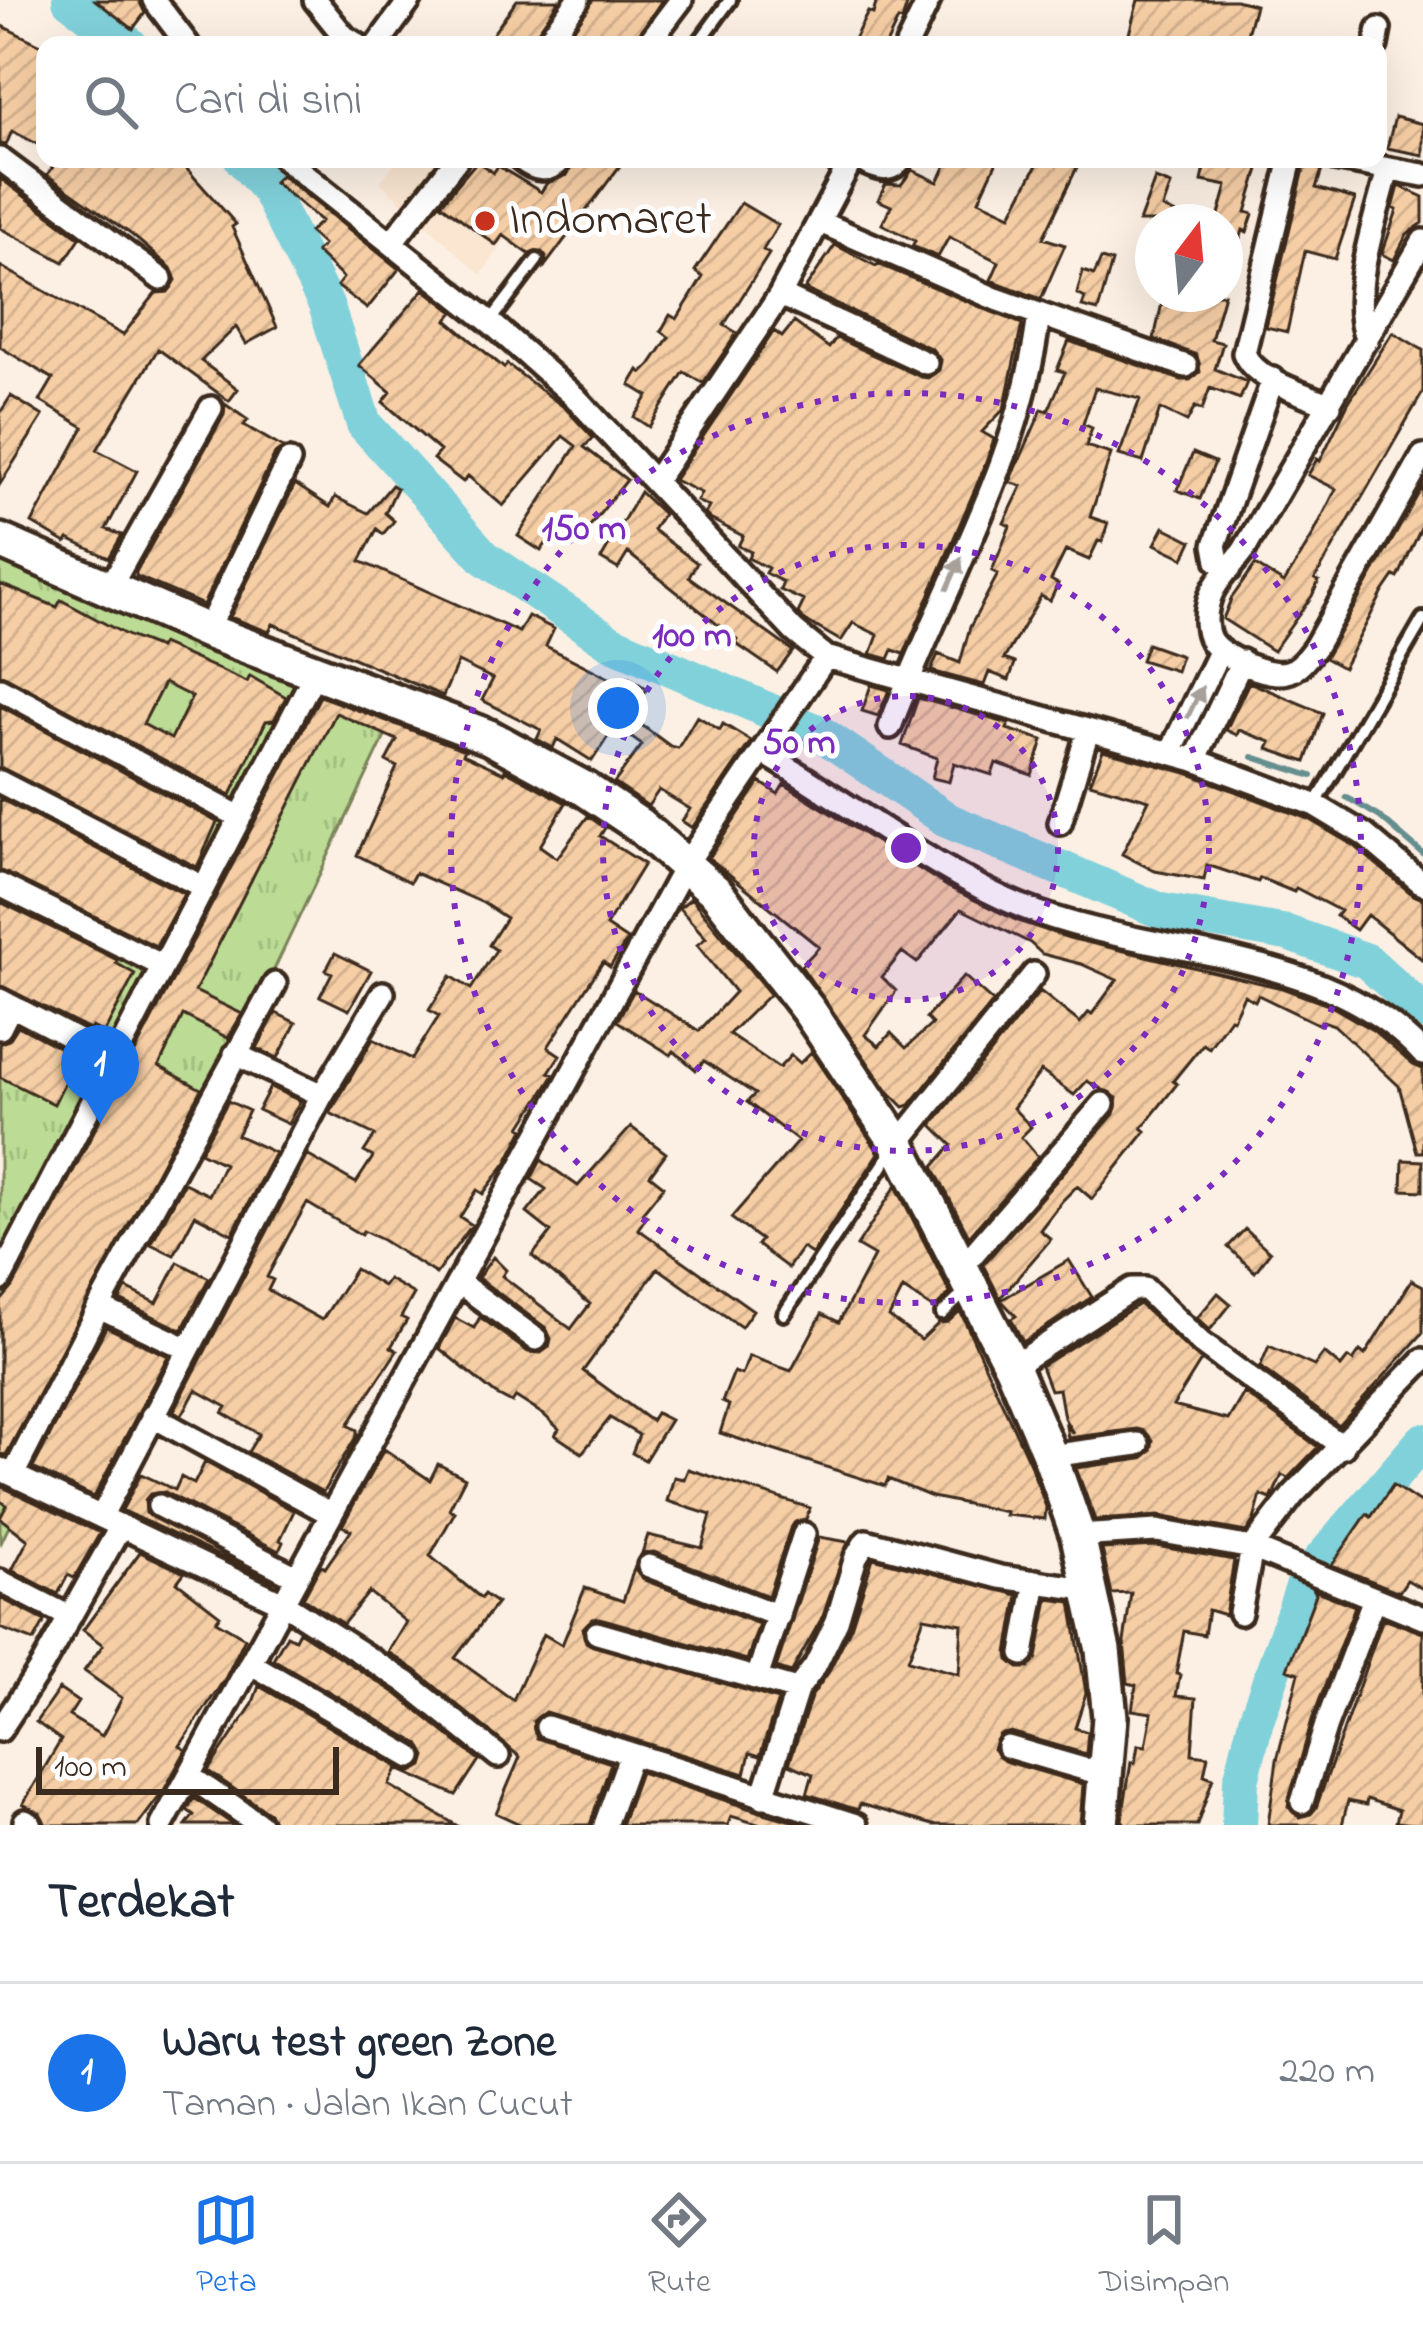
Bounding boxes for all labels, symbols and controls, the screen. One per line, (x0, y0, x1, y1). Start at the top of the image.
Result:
search box (36, 36, 1387, 168)
icon: search (78, 69, 144, 135)
text: Cari di sini (174, 69, 362, 135)
place label: Indomaret (509, 186, 712, 256)
north arrow (1135, 204, 1243, 312)
marker: Indomaret (472, 208, 498, 234)
text: 150 m (542, 504, 626, 557)
one-way arrow (945, 556, 965, 591)
text: 100 m (652, 611, 732, 664)
your location (588, 678, 648, 738)
one-way arrow (1185, 684, 1205, 719)
text: 50 m (762, 718, 836, 771)
centre of rings (885, 827, 927, 869)
pin: 1 (61, 1025, 139, 1124)
scale bar (36, 1741, 339, 1794)
text: 100 m (54, 1744, 127, 1792)
text: Terdekat (48, 1866, 234, 1941)
text: Waru test green Zone (162, 2011, 556, 2077)
text: 1 (81, 2044, 93, 2101)
text: 220 m (1279, 2044, 1375, 2101)
text: Taman · Jalan Ikan Cucut (162, 2077, 573, 2134)
tab: Peta (193, 2187, 259, 2307)
tab: Rute (646, 2187, 712, 2307)
tab: Disimpan (1099, 2187, 1230, 2307)

